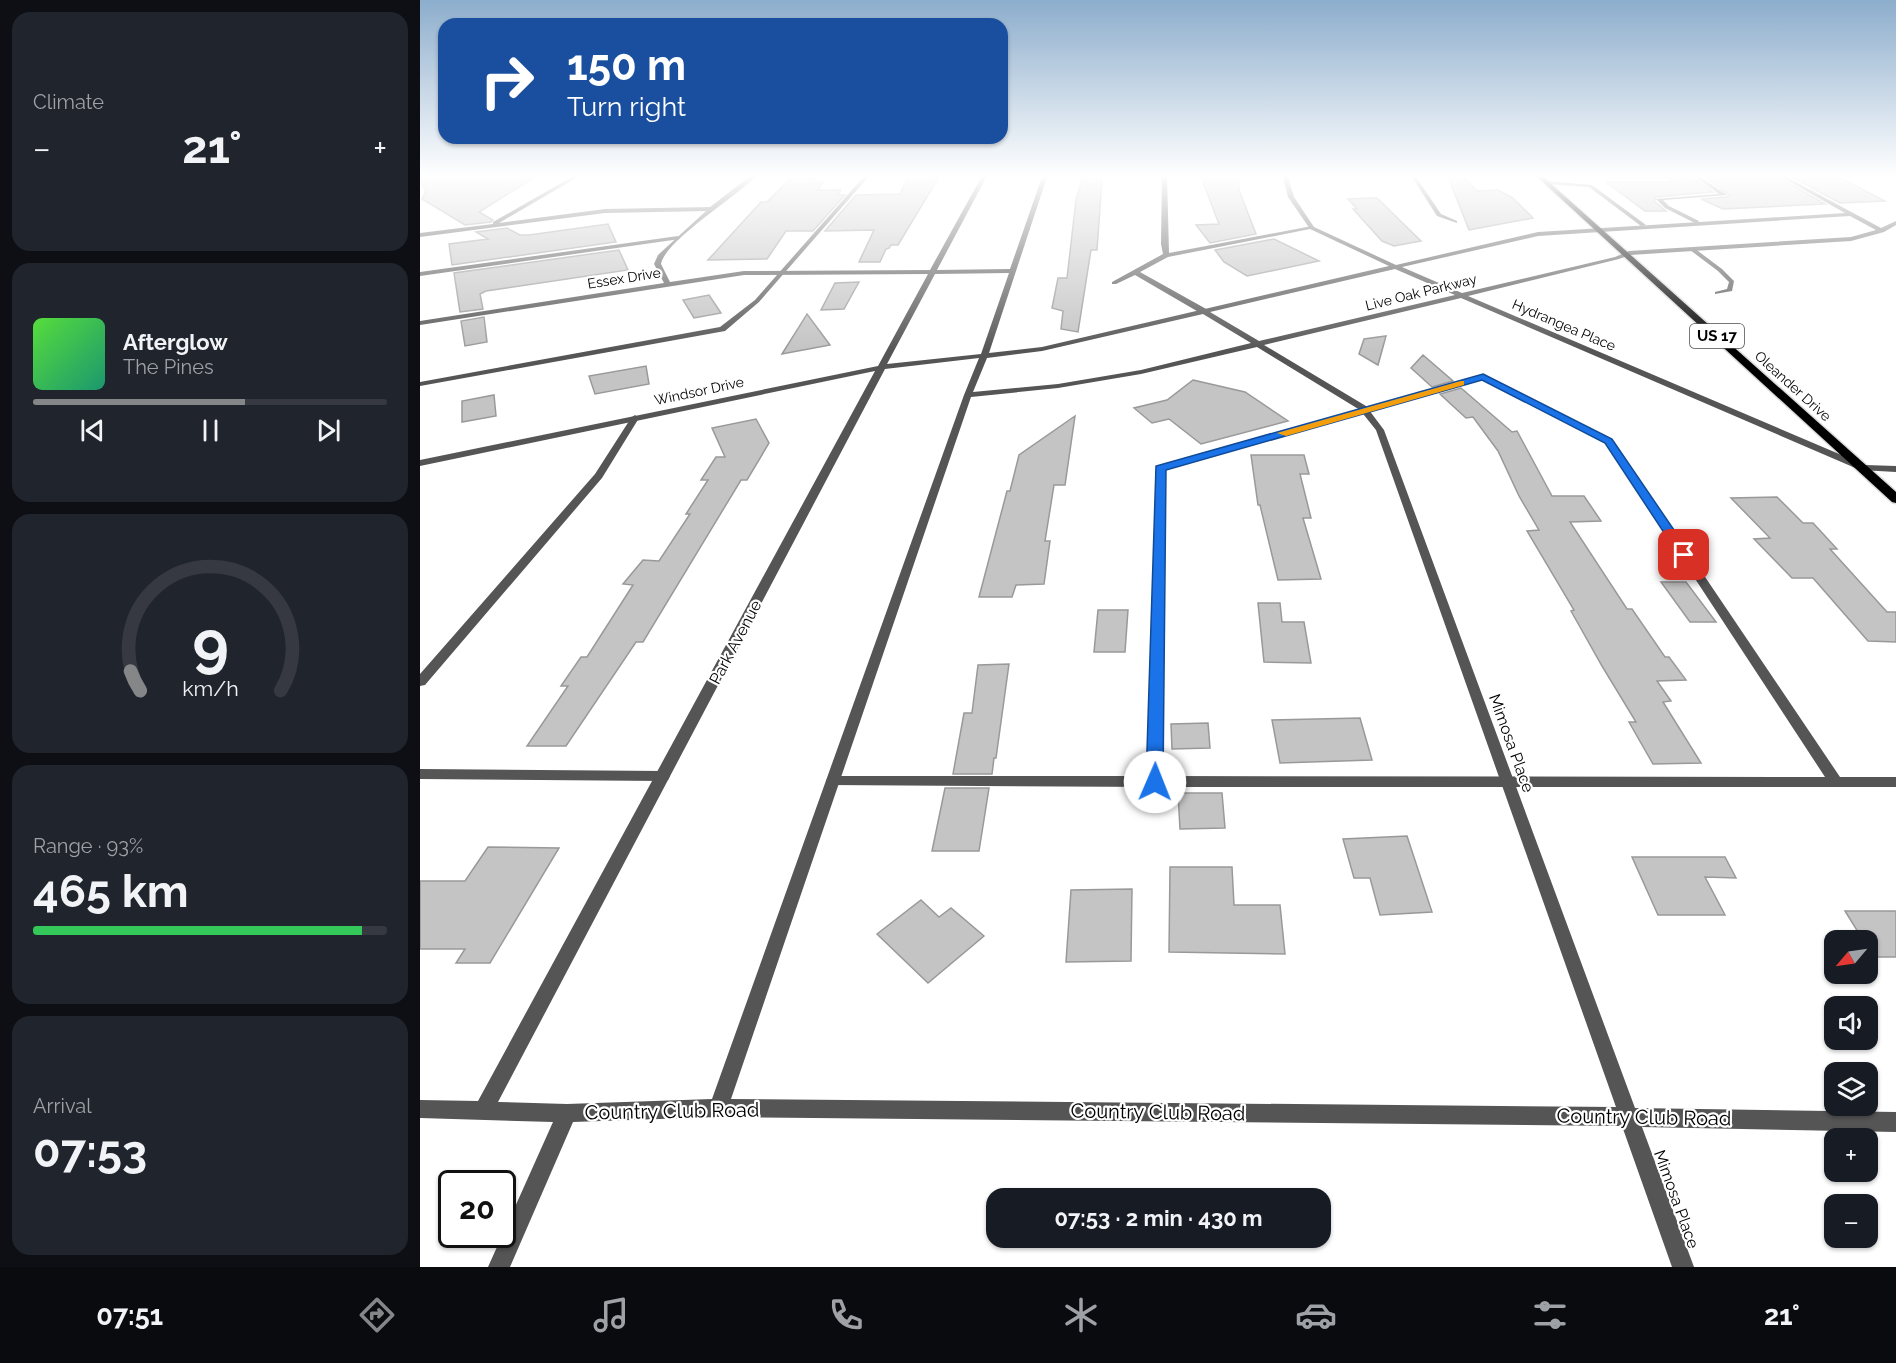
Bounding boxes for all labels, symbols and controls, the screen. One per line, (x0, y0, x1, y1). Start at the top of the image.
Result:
text: 150 m (567, 41, 686, 90)
icon: right (468, 42, 546, 120)
text: Climate (33, 90, 104, 114)
text: Turn right (567, 91, 686, 122)
text: 21° (182, 121, 242, 174)
text: − (33, 129, 51, 168)
text: + (373, 129, 387, 168)
street label: Essex Drive (586, 264, 662, 292)
street label: Live Oak Parkway (1364, 270, 1479, 314)
street label: Hydrangea Place (1510, 296, 1618, 354)
road number: US 17 (1690, 324, 1744, 348)
text: Afterglow (123, 329, 228, 355)
street label: Oleander Drive (1752, 348, 1834, 424)
text: The Pines (123, 355, 214, 379)
street label: Windsor Drive (653, 374, 745, 408)
icon: previous (76, 414, 109, 447)
icon: pause (194, 414, 227, 447)
icon: next (312, 414, 345, 447)
pin (1658, 529, 1709, 580)
icon: arrive (1667, 538, 1700, 571)
street label: Park Avenue (705, 597, 766, 687)
text: 9 (192, 606, 228, 680)
text: km/h (182, 676, 238, 701)
street label: Mimosa Place (1485, 691, 1538, 795)
position arrow (1123, 750, 1187, 814)
text: Range · 93% (33, 834, 143, 858)
text: 465 km (33, 865, 189, 918)
north arrow (1824, 930, 1878, 984)
map controls (1824, 930, 1878, 1248)
button: sound (1824, 996, 1878, 1050)
button: layers (1824, 1062, 1878, 1116)
text: Arrival (33, 1094, 92, 1118)
street label: Country Club Road (584, 1097, 760, 1125)
street label: Country Club Road (1070, 1098, 1246, 1126)
street label: Country Club Road (1556, 1103, 1732, 1131)
text: 07:53 (33, 1125, 147, 1178)
button: + (1824, 1128, 1878, 1182)
street label: Mimosa Place (1650, 1147, 1703, 1251)
speed limit sign: 20 (438, 1170, 516, 1248)
button: − (1824, 1194, 1878, 1248)
text: 07:53 · 2 min · 430 m (1055, 1205, 1262, 1231)
icon: directions (356, 1294, 398, 1336)
icon: music (590, 1294, 632, 1336)
icon: phone (825, 1294, 867, 1336)
icon: climate (1060, 1294, 1102, 1336)
icon: car (1295, 1294, 1337, 1336)
icon: filters (1529, 1294, 1571, 1336)
text: 07:51 (96, 1300, 163, 1331)
text: 21° (1764, 1300, 1800, 1331)

